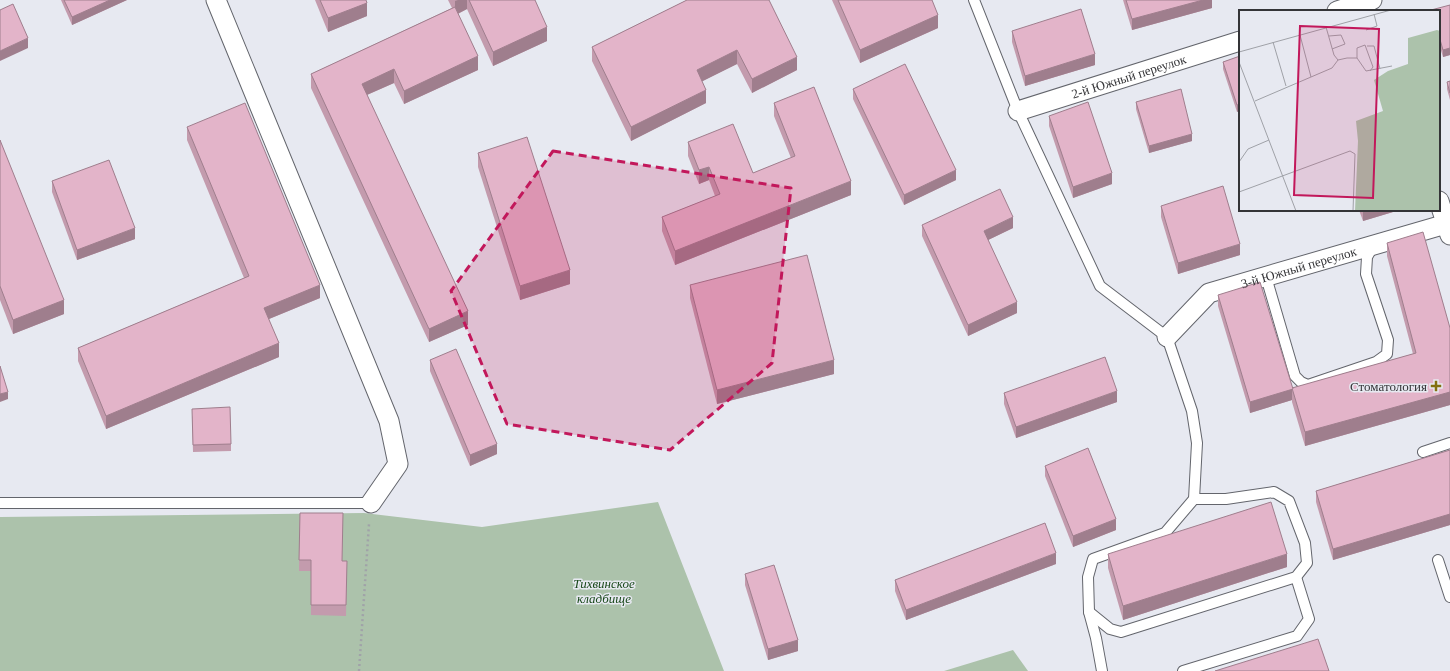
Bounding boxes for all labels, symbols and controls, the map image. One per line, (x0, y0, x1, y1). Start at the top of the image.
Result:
inset map (1239, 10, 1440, 211)
street label: 2-й Южный переулок (1070, 51, 1189, 102)
street label: 3-й Южный переулок (1239, 243, 1359, 291)
place label: Стоматология (1350, 379, 1427, 394)
marker: Стоматология (1430, 380, 1442, 392)
park label: Тихвинское кладбище (573, 576, 635, 606)

